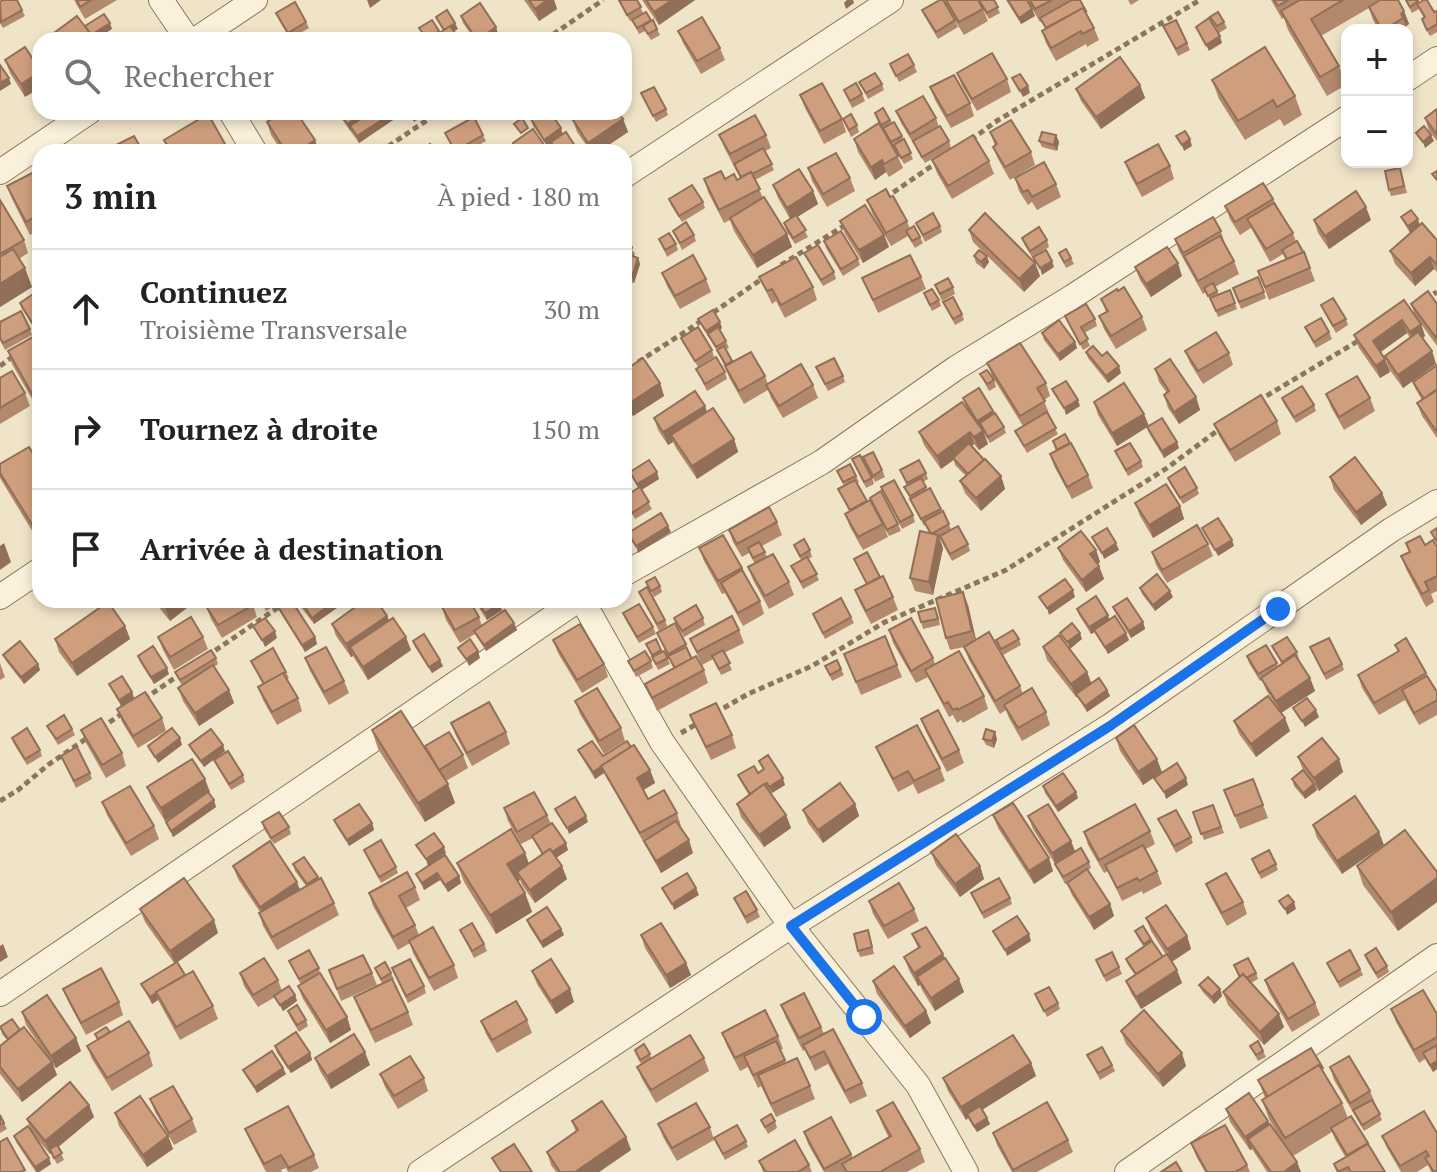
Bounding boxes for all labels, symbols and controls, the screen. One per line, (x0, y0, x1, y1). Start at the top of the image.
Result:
map controls (1341, 24, 1413, 168)
button: + (1341, 24, 1413, 96)
search box (32, 32, 632, 120)
icon: search (60, 54, 104, 98)
text: Rechercher (124, 56, 274, 96)
button: − (1341, 96, 1413, 168)
text: 3 min (64, 174, 157, 219)
text: À pied · 180 m (437, 179, 600, 213)
text: Continuez (140, 272, 287, 312)
icon: ahead (64, 287, 108, 331)
text: 30 m (544, 292, 600, 326)
text: Troisième Transversale (140, 312, 408, 346)
icon: right (64, 407, 108, 451)
text: Tournez à droite (140, 409, 378, 449)
text: 150 m (530, 412, 600, 446)
icon: arrive (64, 527, 108, 571)
text: Arrivée à destination (140, 529, 443, 569)
route end (1260, 591, 1296, 627)
route start (846, 999, 882, 1035)

